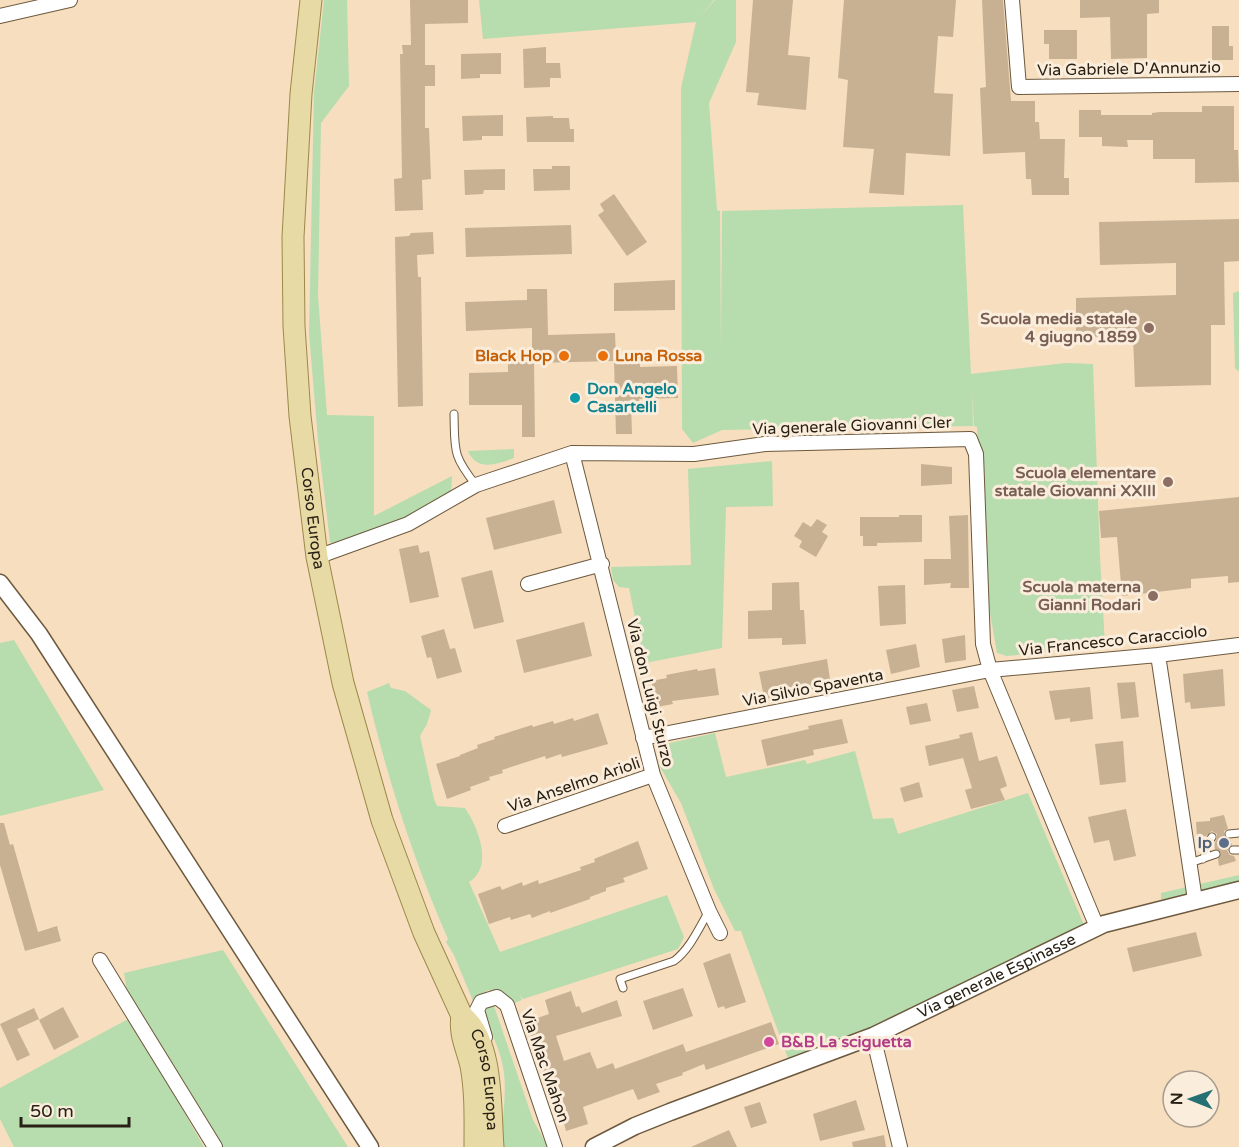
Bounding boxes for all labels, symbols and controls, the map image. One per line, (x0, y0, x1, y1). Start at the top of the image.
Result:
street label: Via Gabriele D'Annunzio (1037, 57, 1221, 81)
place label: Scuola media statale 4 giugno 1859 (980, 309, 1137, 347)
marker: Scuola media statale 4 giugno 1859 (1142, 321, 1156, 335)
place label: Black Hop (475, 346, 552, 366)
place label: Luna Rossa (615, 346, 702, 366)
marker: Black Hop (557, 349, 571, 363)
marker: Luna Rossa (596, 349, 610, 363)
place label: Don Angelo Casartelli (587, 379, 677, 417)
marker: Don Angelo Casartelli (568, 391, 582, 405)
street label: Via generale Giovanni Cler (752, 412, 953, 439)
place label: Scuola elementare statale Giovanni XXIII (995, 463, 1156, 501)
street label: Corso Europa (296, 466, 329, 571)
marker: Scuola elementare statale Giovanni XXIII (1161, 475, 1175, 489)
place label: Scuola materna Gianni Rodari (1023, 577, 1141, 615)
marker: Scuola materna Gianni Rodari (1146, 589, 1160, 603)
street label: Via don Luigi Sturzo (622, 617, 678, 769)
street label: Via Francesco Caracciolo (1018, 621, 1208, 661)
street label: Via Silvio Spaventa (741, 665, 885, 711)
street label: Via Anselmo Arioli (505, 753, 643, 817)
place label: Ip (1198, 833, 1212, 853)
marker: Ip (1217, 836, 1231, 850)
street label: Via generale Espinasse (914, 929, 1079, 1023)
street label: Via Mac Mahon (516, 1007, 574, 1125)
street label: Corso Europa (465, 1025, 502, 1131)
place label: B&B La sciguetta (781, 1032, 912, 1052)
marker: B&B La sciguetta (762, 1035, 776, 1049)
north arrow (1161, 1069, 1221, 1129)
scale bar (21, 1090, 129, 1128)
text: N (1167, 1092, 1187, 1105)
text: 50 m (30, 1100, 74, 1122)

